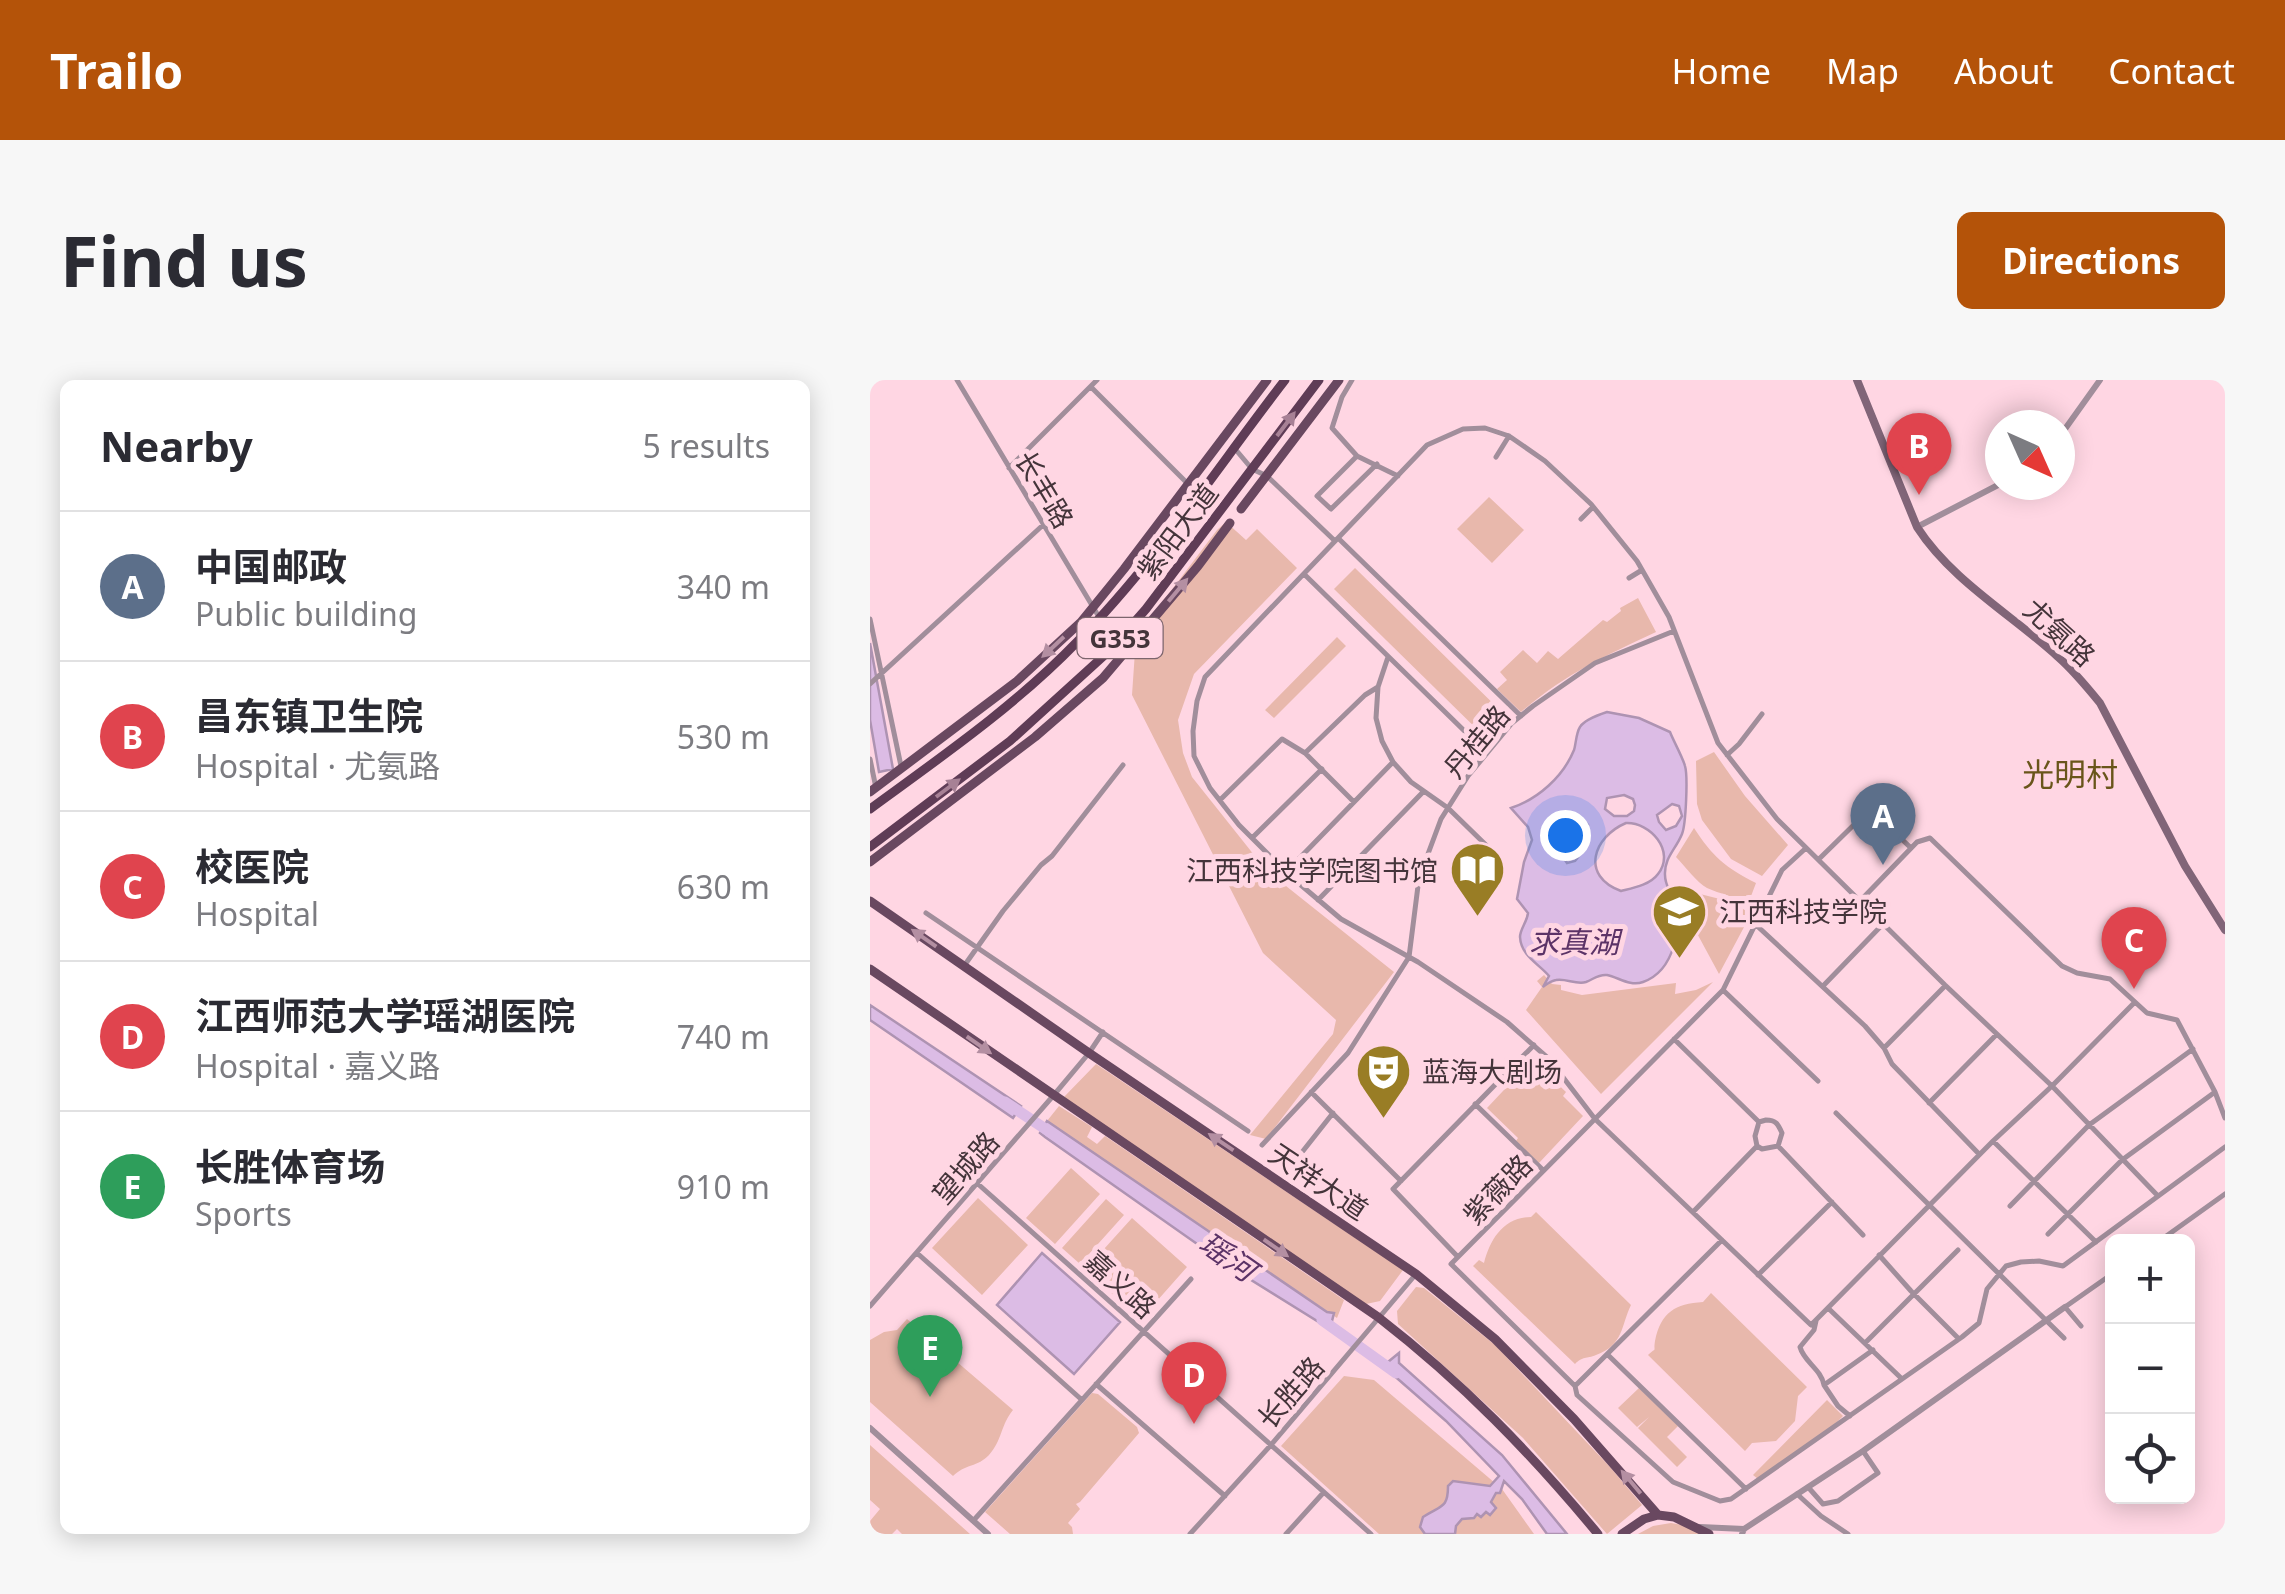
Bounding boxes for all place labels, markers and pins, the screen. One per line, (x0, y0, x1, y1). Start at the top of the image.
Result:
pin: B (1886, 412, 1952, 495)
pin: A (1850, 782, 1916, 865)
library icon: 江西科技学院图书馆 (1447, 840, 1507, 919)
place label: 江西科技学院图书馆 (1186, 851, 1438, 889)
school or university icon: 江西科技学院 (1650, 881, 1710, 960)
place label: 江西科技学院 (1719, 892, 1887, 930)
pin: C (2102, 906, 2166, 989)
theatre icon: 蓝海大剧场 (1353, 1041, 1413, 1120)
place label: 蓝海大剧场 (1422, 1052, 1562, 1090)
pin: E (898, 1314, 962, 1397)
pin: D (1162, 1342, 1226, 1424)

